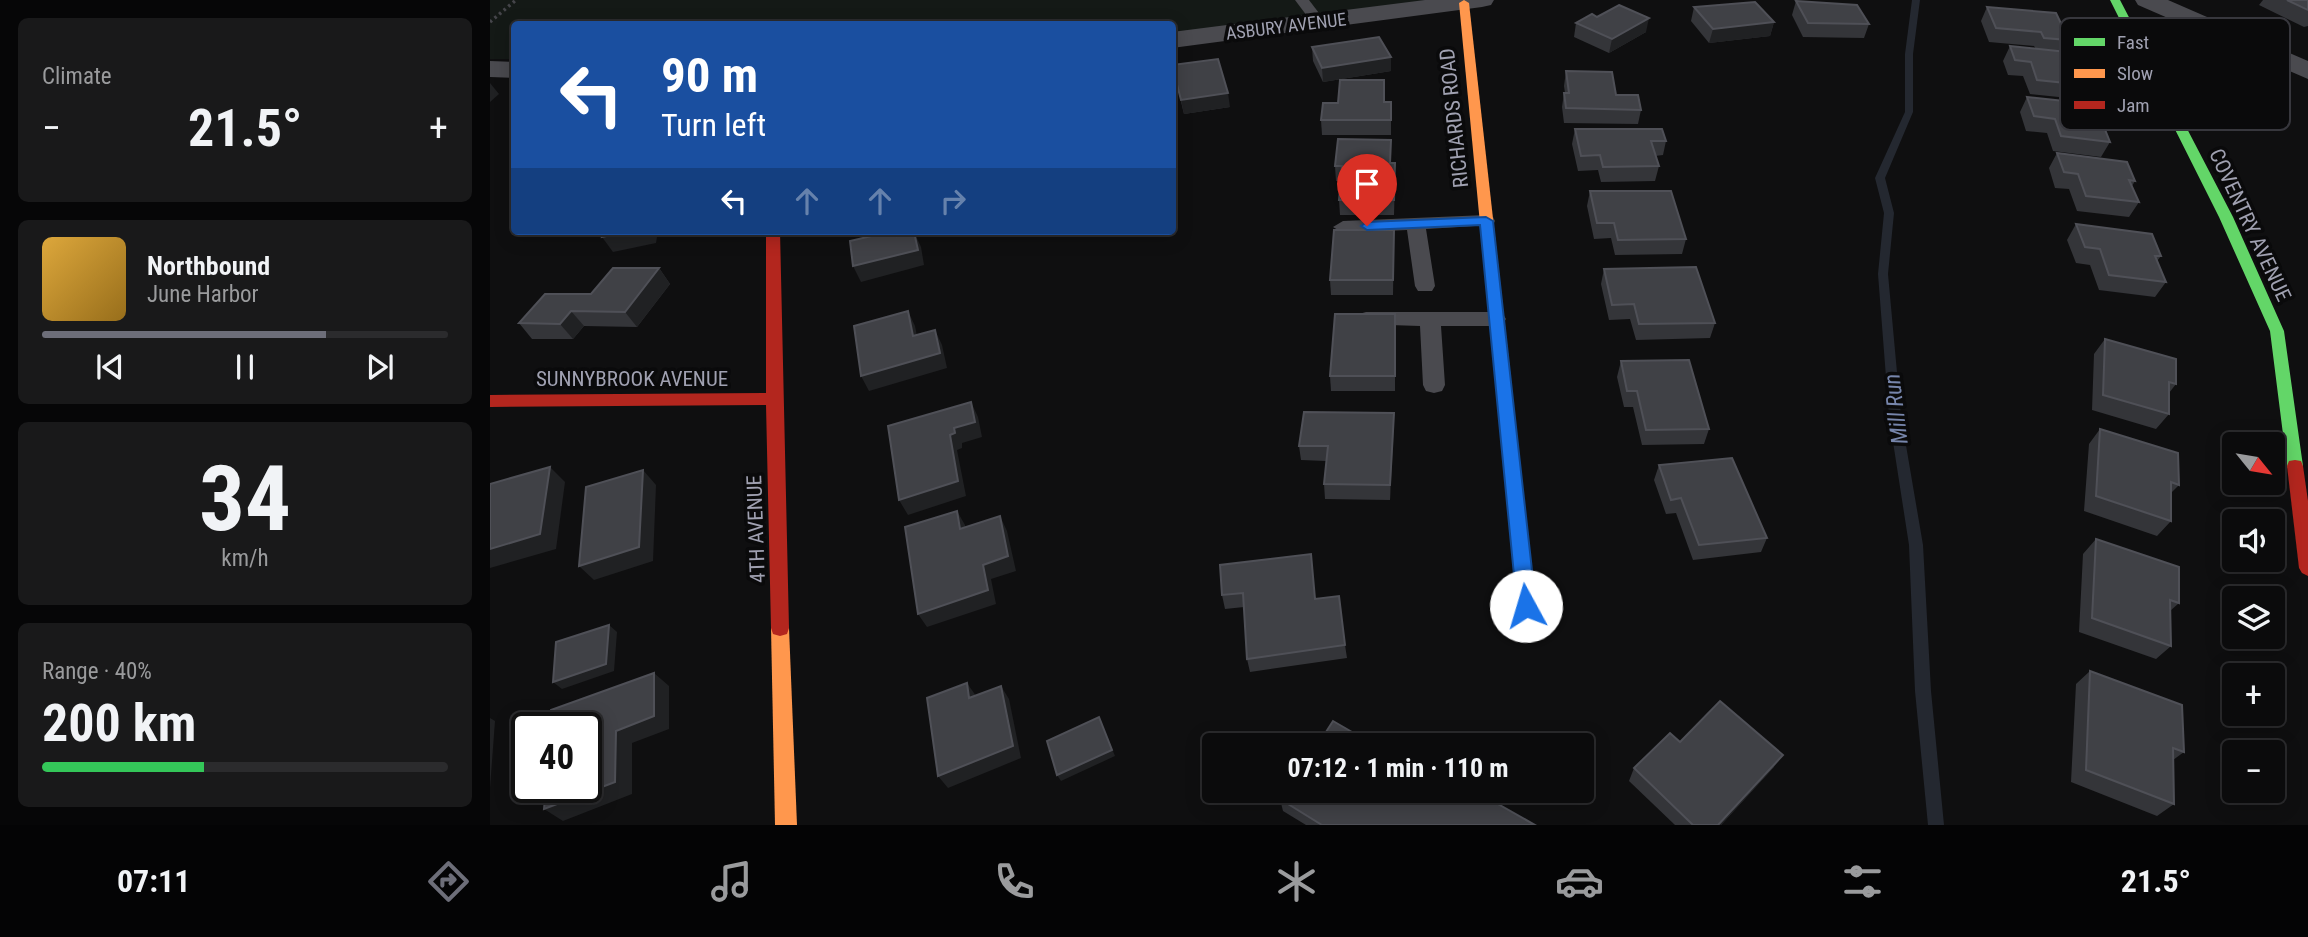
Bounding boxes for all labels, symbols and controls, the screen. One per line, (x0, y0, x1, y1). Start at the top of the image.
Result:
street label: ASBURY AVENUE (1225, 8, 1347, 44)
legend (2060, 18, 2290, 130)
text: Fast (2117, 31, 2149, 54)
text: 90 m (661, 47, 758, 104)
street label: RICHARDS ROAD (1435, 47, 1473, 189)
icon: left (546, 49, 637, 140)
text: Slow (2117, 62, 2153, 85)
text: Climate (42, 63, 112, 90)
text: Jam (2117, 94, 2150, 117)
text: 21.5° (188, 98, 302, 159)
text: − (42, 106, 61, 150)
text: + (429, 106, 448, 150)
text: Turn left (661, 106, 766, 144)
street label: COVENTRY AVENUE (2204, 145, 2296, 305)
pin (1337, 154, 1397, 226)
icon: arrive (1348, 165, 1386, 203)
icon: left (715, 182, 753, 220)
icon: ahead (788, 182, 826, 220)
icon: ahead (861, 182, 899, 220)
icon: right (934, 182, 972, 220)
text: Northbound (147, 251, 270, 281)
text: June Harbor (147, 281, 259, 308)
icon: previous (91, 348, 129, 386)
icon: pause (226, 348, 264, 386)
icon: next (361, 348, 399, 386)
street label: SUNNYBROOK AVENUE (536, 367, 728, 391)
water label: Mill Run (1878, 372, 1914, 446)
north arrow (2222, 432, 2286, 495)
map controls (2222, 432, 2285, 803)
text: 34 (199, 446, 291, 552)
street label: 4TH AVENUE (742, 475, 770, 583)
button: sound (2222, 509, 2285, 572)
text: km/h (221, 545, 269, 572)
position arrow (1489, 569, 1563, 643)
button: layers (2222, 586, 2285, 649)
text: Range · 40% (42, 658, 152, 685)
button: + (2222, 663, 2285, 726)
text: 200 km (42, 693, 196, 754)
speed limit sign: 40 (511, 712, 602, 803)
button: − (2222, 740, 2285, 803)
text: 07:12 · 1 min · 110 m (1288, 753, 1508, 783)
icon: directions (424, 857, 473, 906)
icon: music (707, 857, 756, 906)
icon: phone (990, 857, 1039, 906)
icon: climate (1272, 857, 1321, 906)
icon: car (1555, 857, 1604, 906)
icon: filters (1838, 857, 1887, 906)
text: 07:11 (117, 862, 190, 900)
text: 21.5° (2121, 862, 2191, 900)

